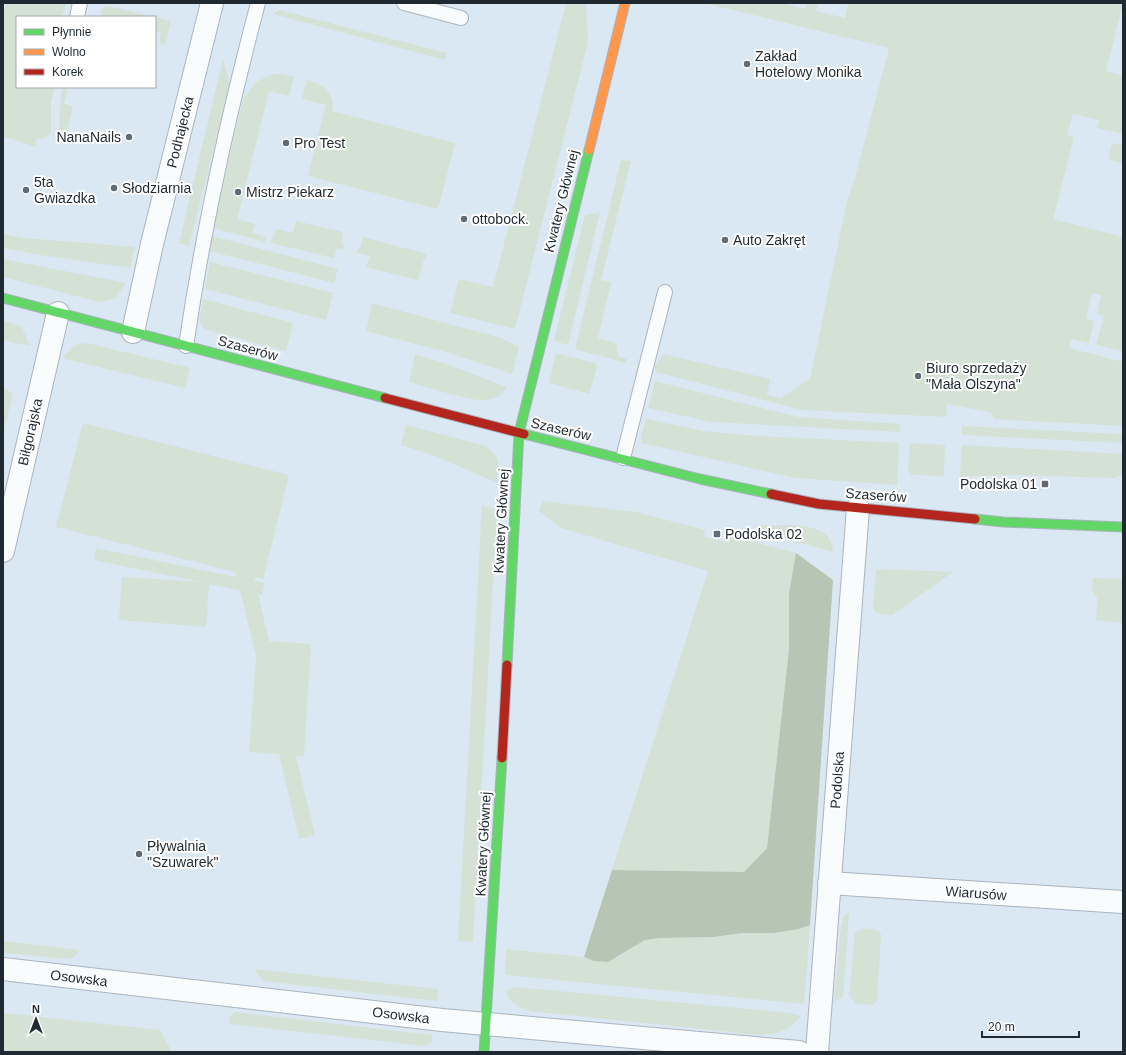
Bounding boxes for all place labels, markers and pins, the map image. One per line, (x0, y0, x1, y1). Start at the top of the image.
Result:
place label: Zakład Hotelowy Monika (755, 48, 862, 80)
marker: Zakład Hotelowy Monika (742, 59, 752, 69)
place label: NanaNails (56, 129, 121, 145)
marker: NanaNails (124, 132, 134, 142)
place label: Pro Test (294, 135, 345, 151)
marker: Pro Test (281, 138, 291, 148)
place label: 5ta Gwiazdka (34, 174, 96, 206)
place label: Słodziarnia (122, 180, 191, 196)
marker: Słodziarnia (109, 183, 119, 193)
place label: Mistrz Piekarz (246, 184, 334, 200)
marker: 5ta Gwiazdka (21, 185, 31, 195)
marker: Mistrz Piekarz (233, 187, 243, 197)
place label: ottobock. (472, 211, 529, 227)
marker: ottobock. (459, 214, 469, 224)
place label: Auto Zakręt (733, 232, 805, 248)
marker: Auto Zakręt (720, 235, 730, 245)
place label: Biuro sprzedaży "Mała Olszyna" (926, 360, 1026, 392)
marker: Biuro sprzedaży "Mała Olszyna" (913, 371, 923, 381)
place label: Podolska 01 (960, 476, 1037, 492)
marker: Podolska 01 (1040, 479, 1050, 489)
place label: Podolska 02 (725, 526, 802, 542)
marker: Podolska 02 (712, 529, 722, 539)
place label: Pływalnia "Szuwarek" (147, 838, 218, 870)
marker: Pływalnia "Szuwarek" (134, 849, 144, 859)

